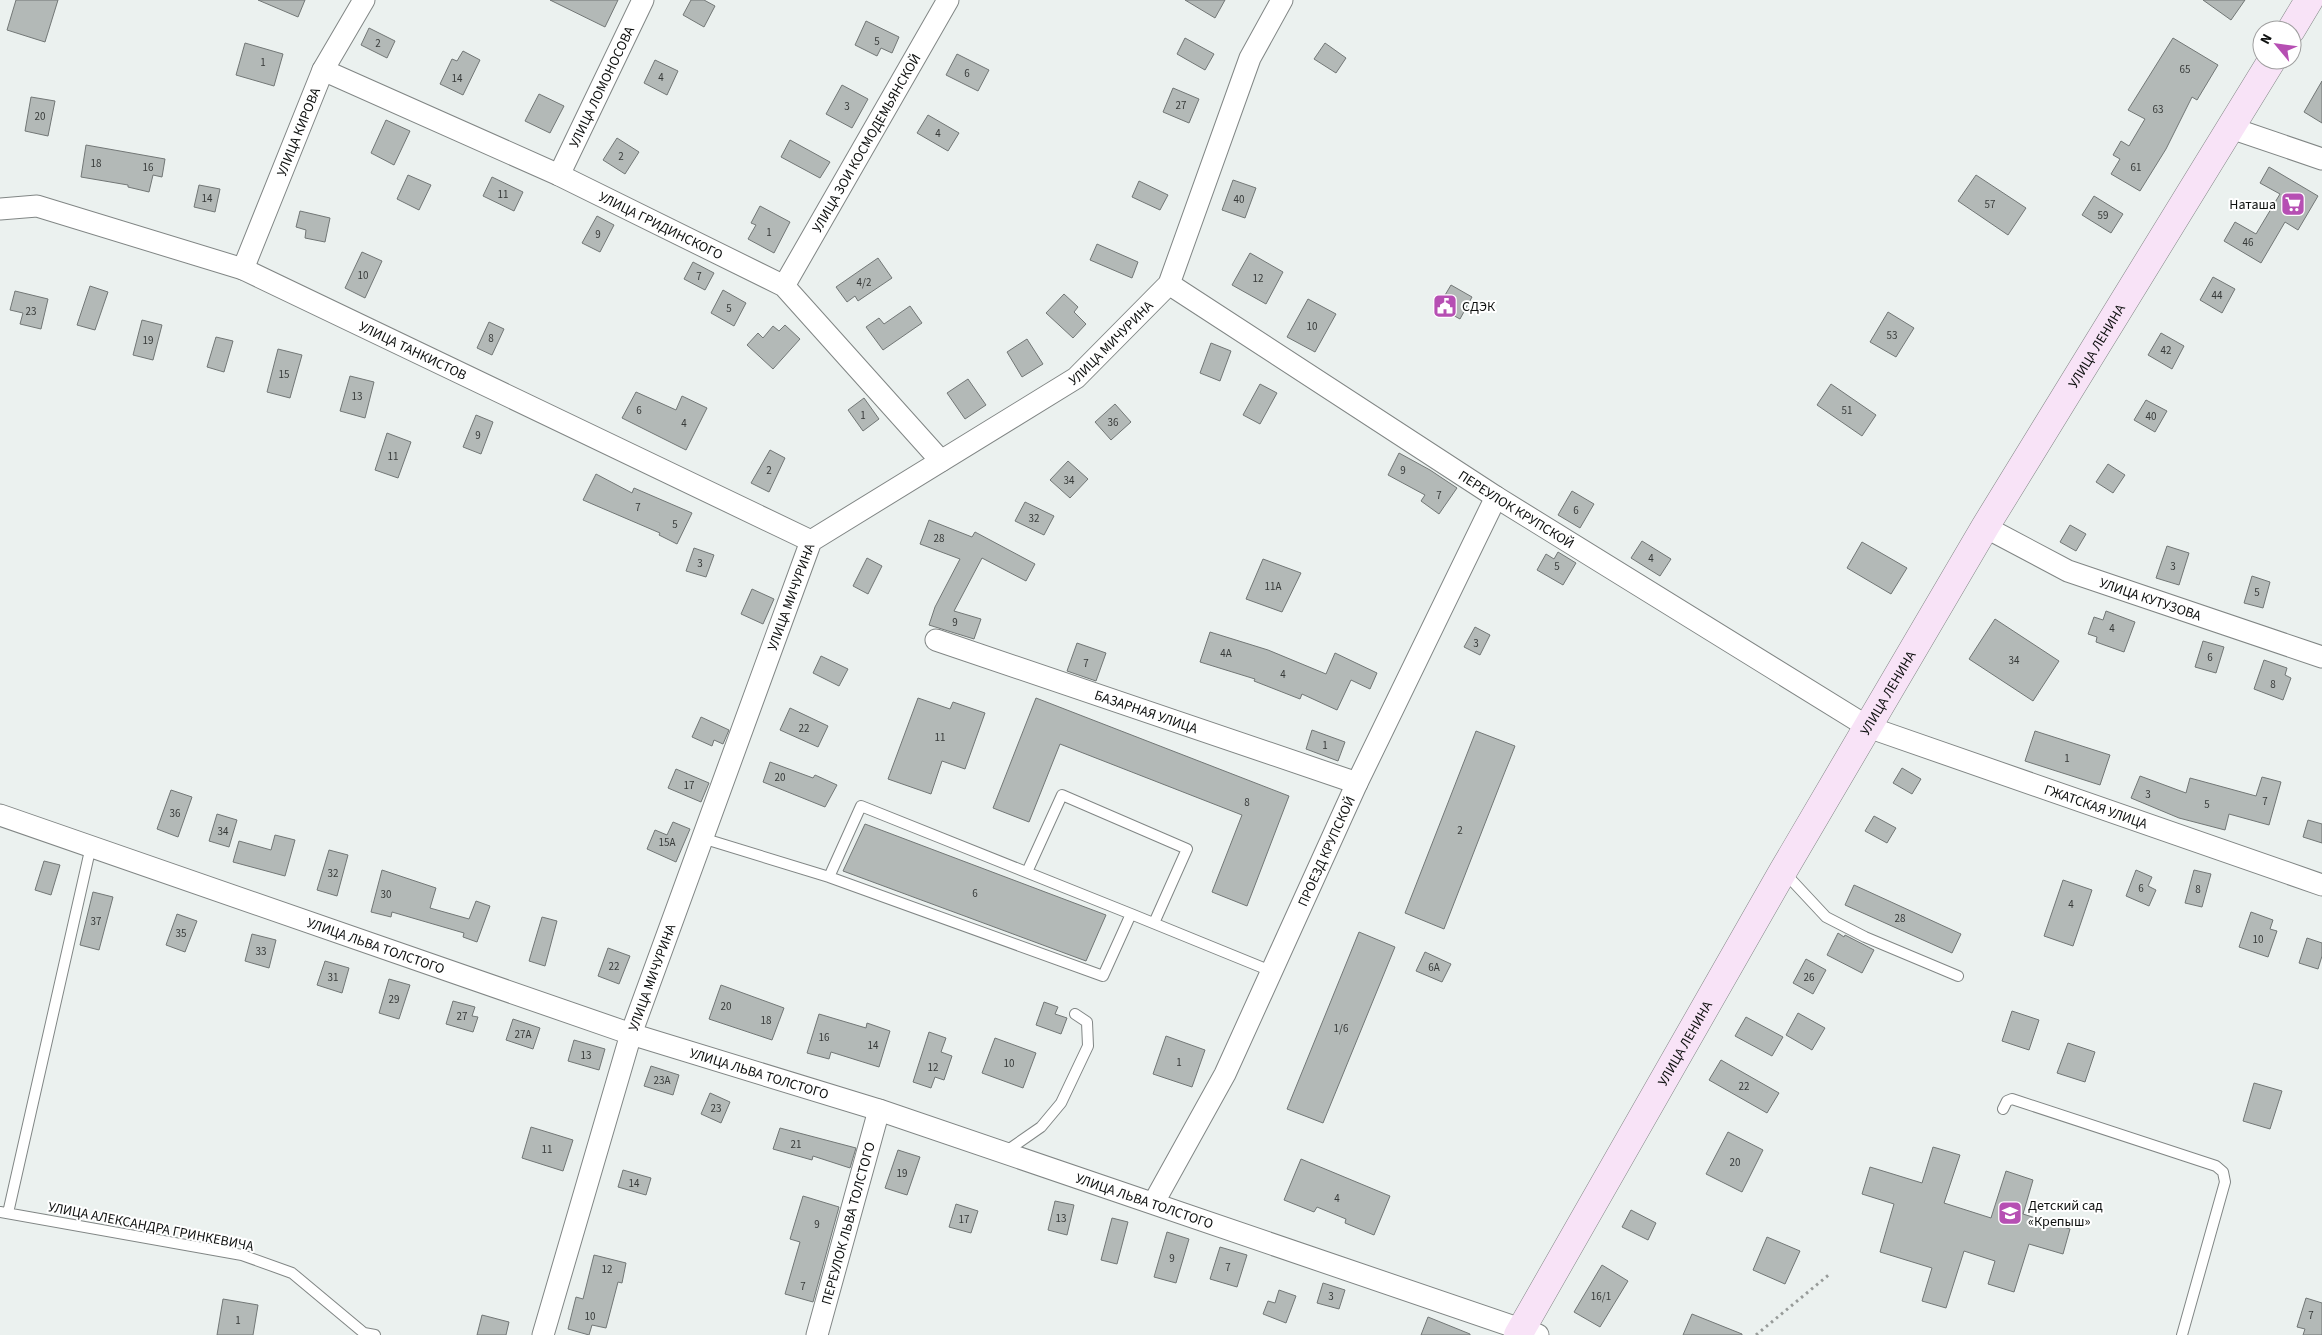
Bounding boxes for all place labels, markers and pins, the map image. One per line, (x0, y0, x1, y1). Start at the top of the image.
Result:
supermarket icon: Наташа (2280, 191, 2306, 217)
place label: Наташа (2229, 195, 2276, 215)
public building icon: СДЭК (1432, 293, 1458, 319)
place label: СДЭК (1462, 297, 1496, 317)
place label: Детский сад «Крепыш» (2028, 1196, 2103, 1232)
school or university icon: Детский сад «Крепыш» (1997, 1200, 2023, 1226)

